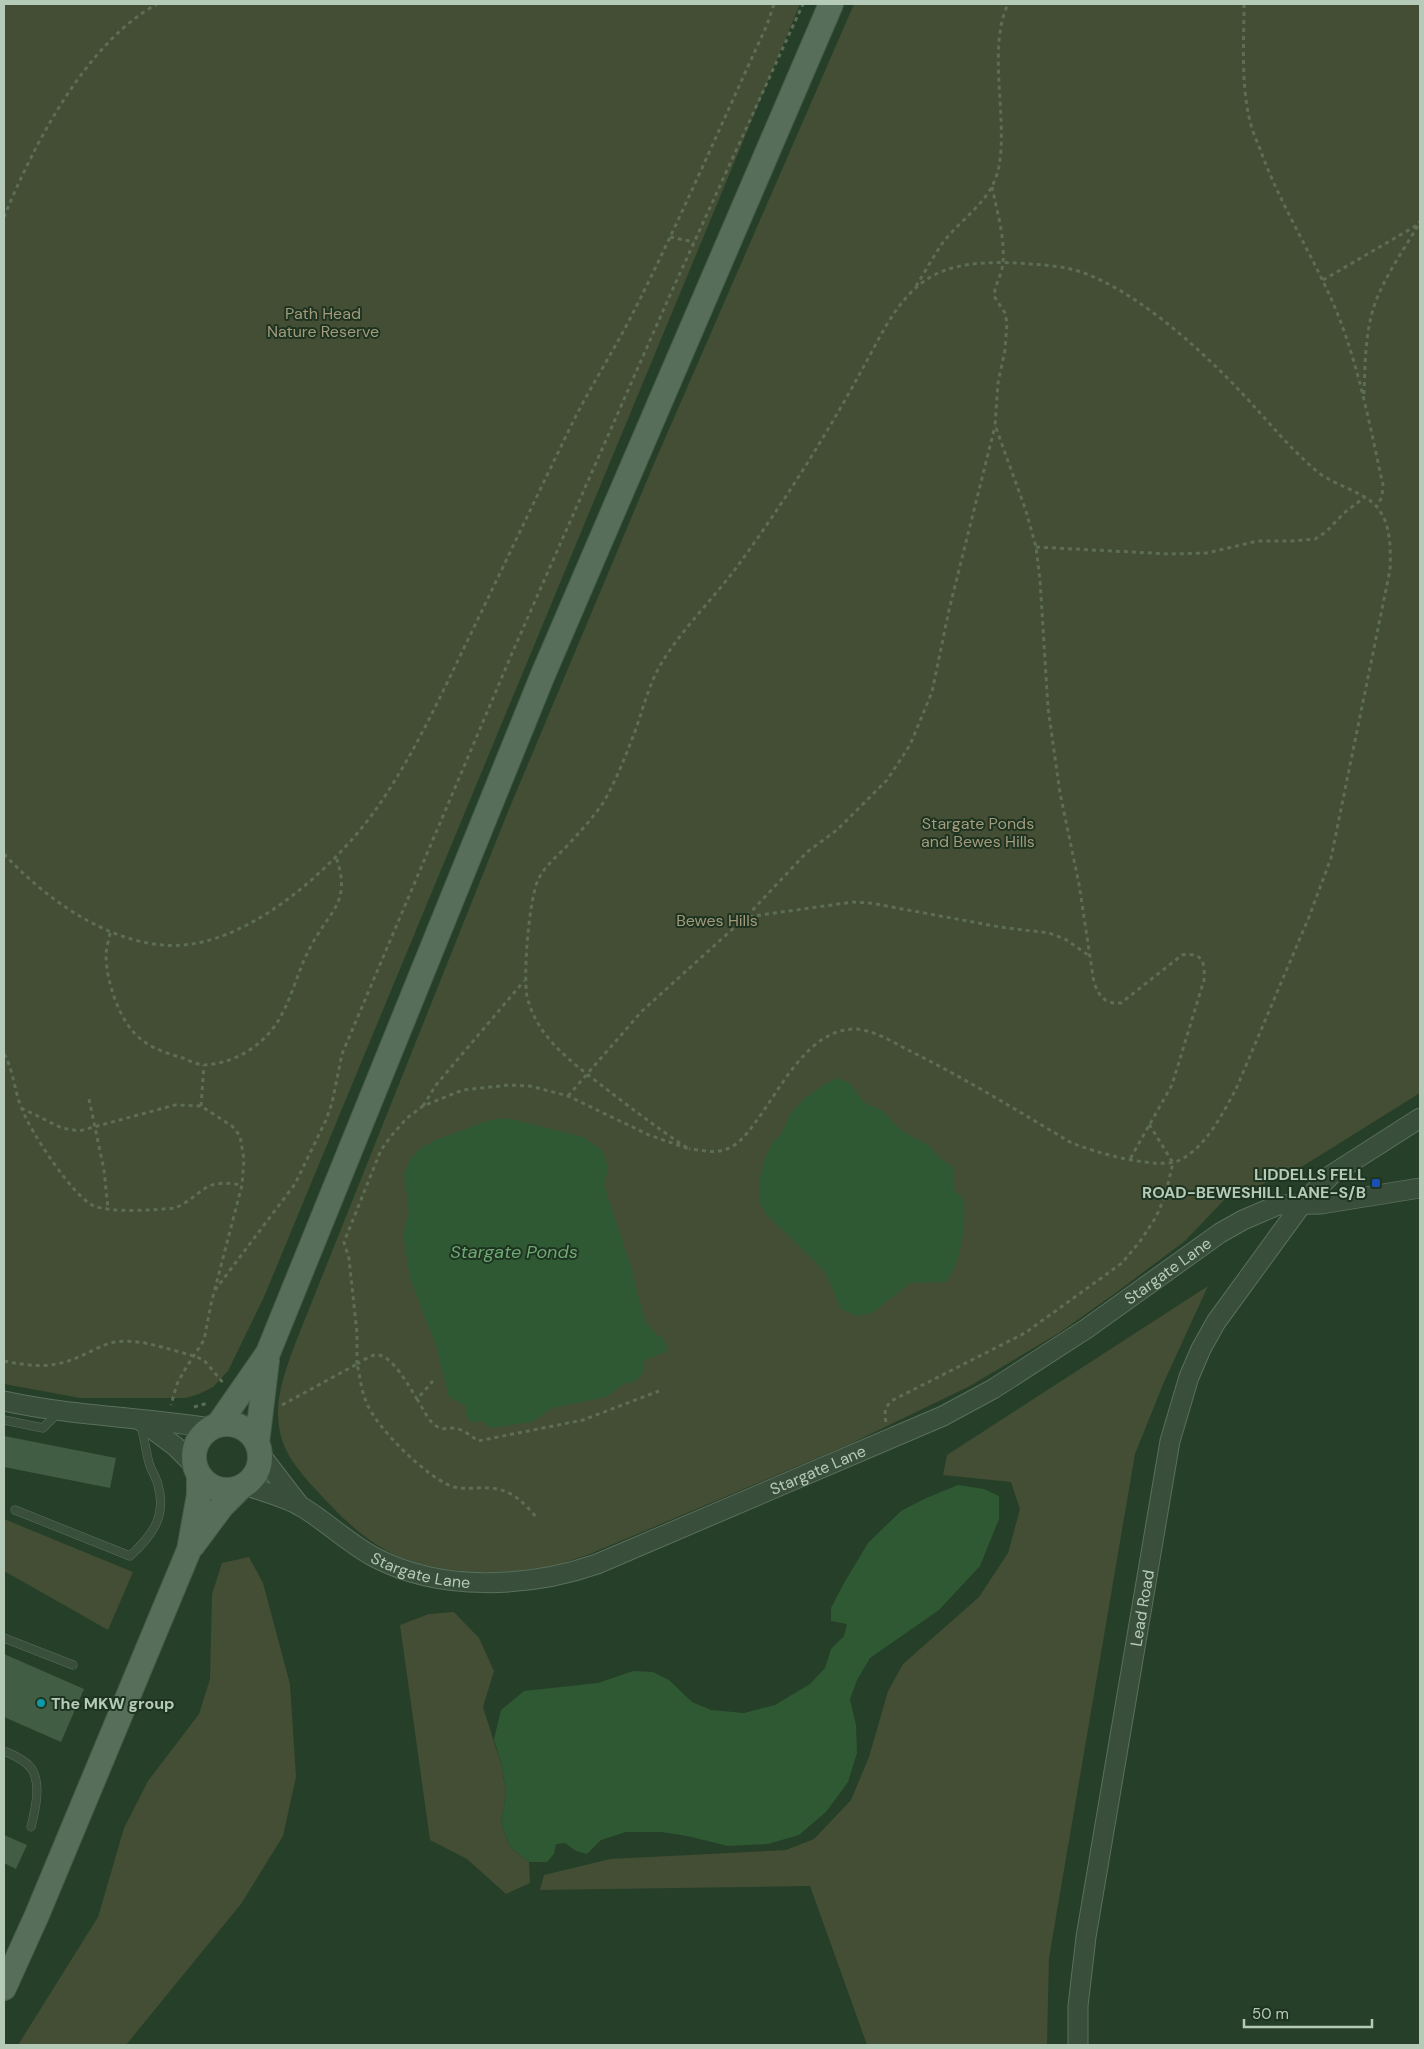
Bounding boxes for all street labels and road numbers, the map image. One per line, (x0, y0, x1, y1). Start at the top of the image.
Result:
street label: Stargate Lane (1120, 1232, 1215, 1309)
street label: Stargate Lane (767, 1440, 869, 1499)
street label: Stargate Lane (367, 1547, 471, 1593)
street label: Lead Road (1125, 1568, 1159, 1648)

